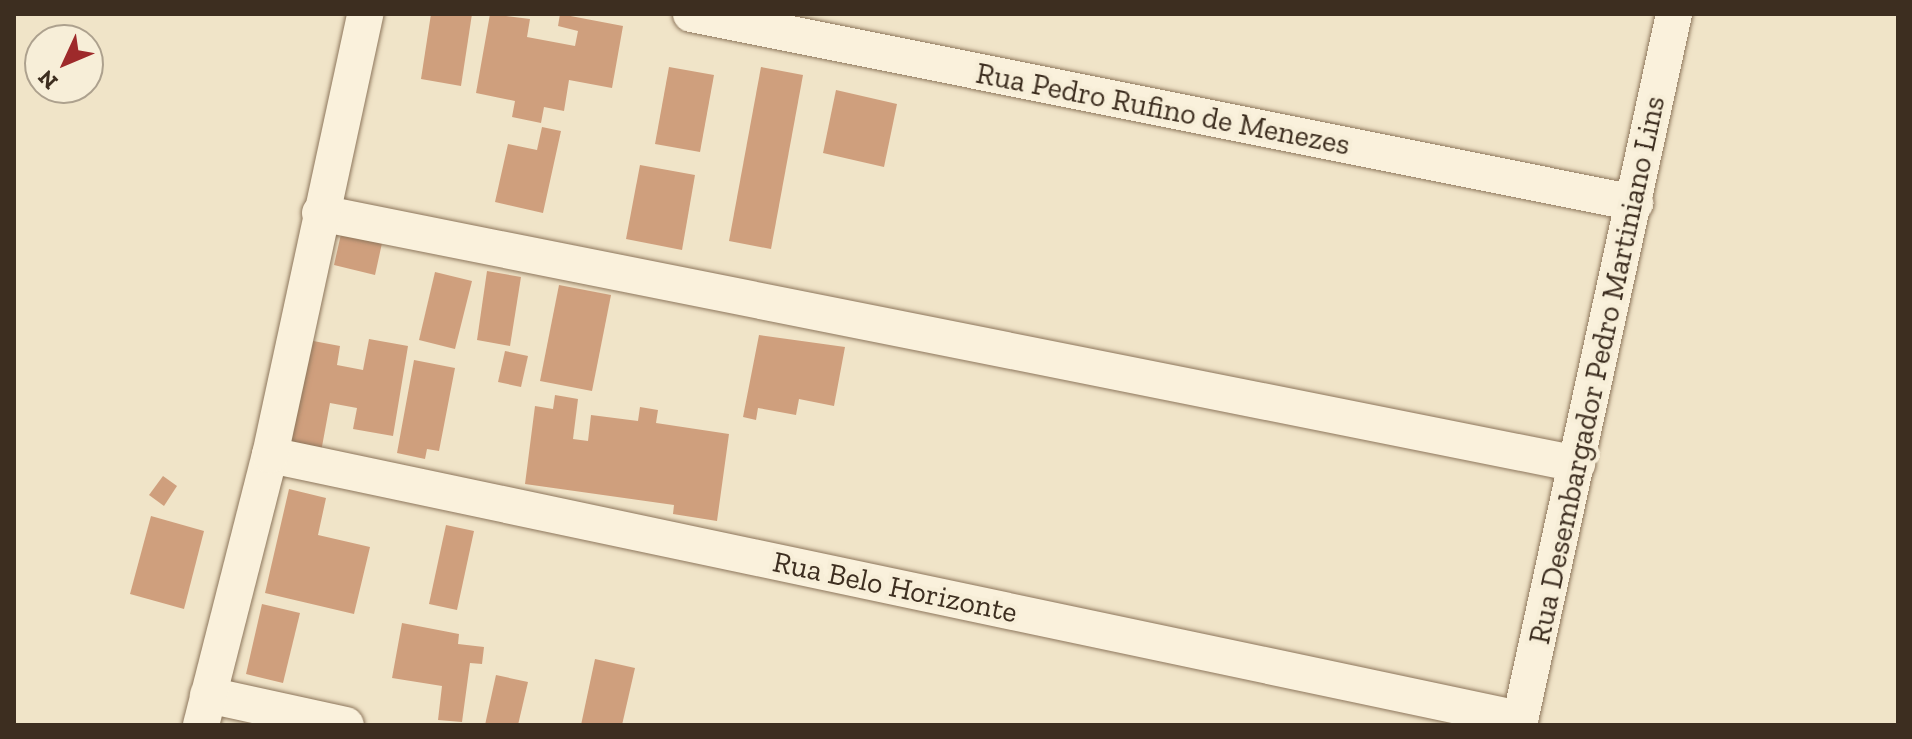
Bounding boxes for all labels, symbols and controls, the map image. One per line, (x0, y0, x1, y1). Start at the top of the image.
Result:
north arrow (24, 24, 104, 104)
street label: Rua Pedro Rufino de Menezes (973, 55, 1353, 163)
text: N (32, 64, 63, 95)
street label: Rua Desembargador Pedro Martiniano Lins (1521, 93, 1673, 647)
street label: Rua Belo Horizonte (769, 543, 1021, 631)

